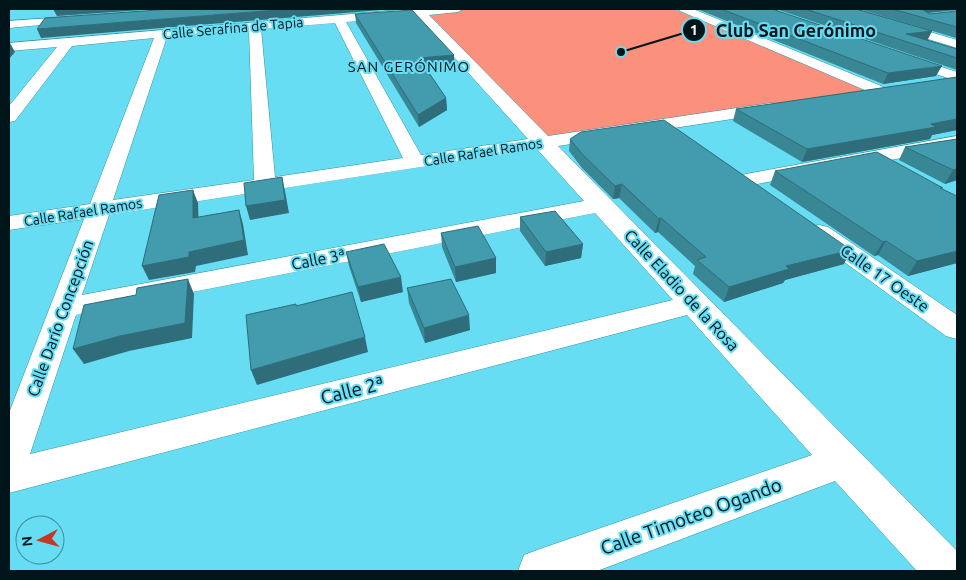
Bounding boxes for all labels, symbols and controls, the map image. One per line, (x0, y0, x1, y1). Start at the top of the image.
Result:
street label: Calle Serafina de Tapia (162, 14, 304, 42)
callout: Club San Gerónimo (681, 14, 887, 47)
text: Club San Gerónimo (716, 20, 876, 40)
text: 1 (690, 21, 698, 38)
district label: SAN GERÓNIMO (348, 58, 470, 75)
street label: Calle Rafael Ramos (423, 135, 543, 169)
street label: Calle Rafael Ramos (23, 195, 143, 229)
street label: Calle Eladio de la Rosa (621, 226, 743, 354)
street label: Calle Darío Concepción (23, 237, 97, 399)
street label: Calle 17 Oeste (837, 241, 933, 315)
street label: Calle 3ª (290, 245, 346, 273)
street label: Calle 2ª (318, 372, 386, 408)
street label: Calle Timoteo Ogando (597, 473, 785, 559)
north arrow (15, 515, 65, 565)
text: N (19, 535, 36, 547)

